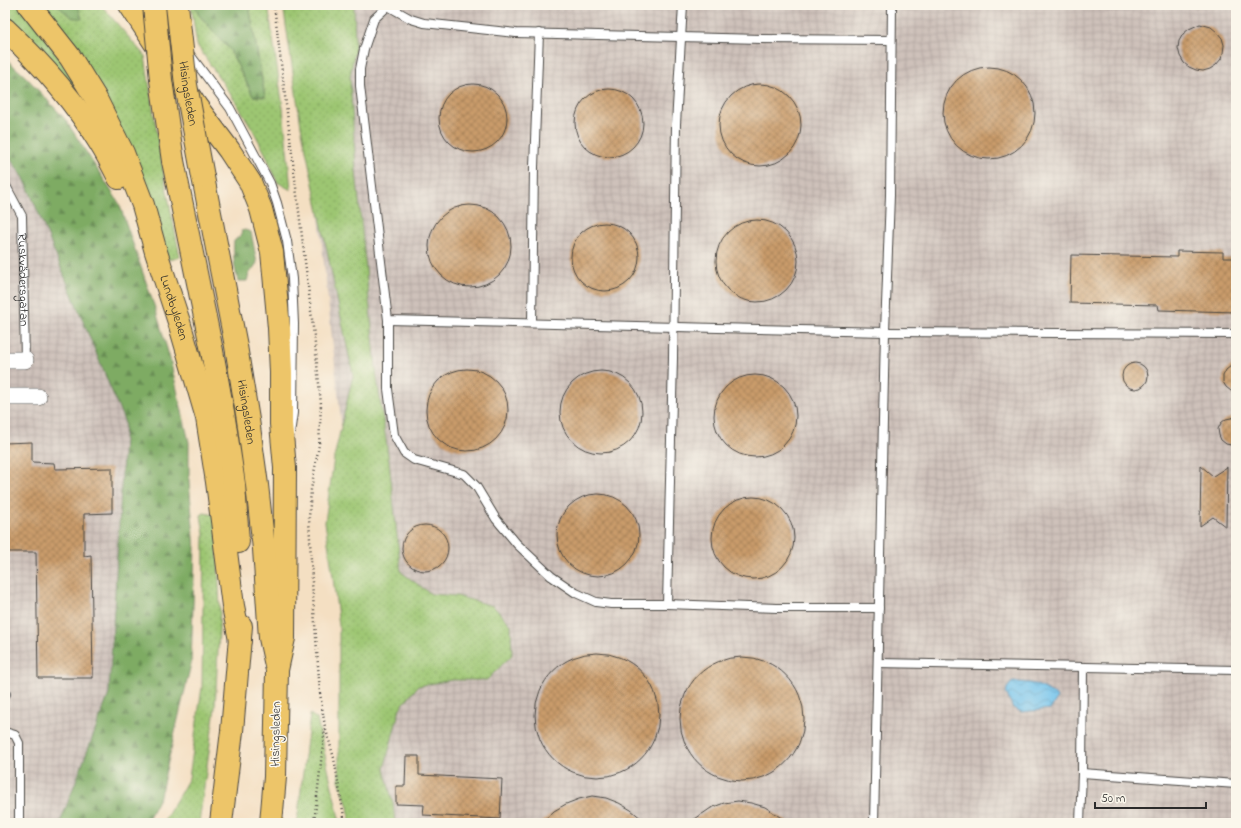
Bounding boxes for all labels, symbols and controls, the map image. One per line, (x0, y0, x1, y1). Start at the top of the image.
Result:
street label: Hisingsleden (174, 60, 203, 127)
street label: Ruskvädersgatan (13, 233, 34, 326)
street label: Lundbyleden (155, 273, 193, 343)
street label: Hisingsleden (232, 378, 261, 446)
street label: Hisingsleden (266, 701, 287, 767)
scale bar (1095, 784, 1206, 810)
text: 50 m (1101, 790, 1125, 808)

